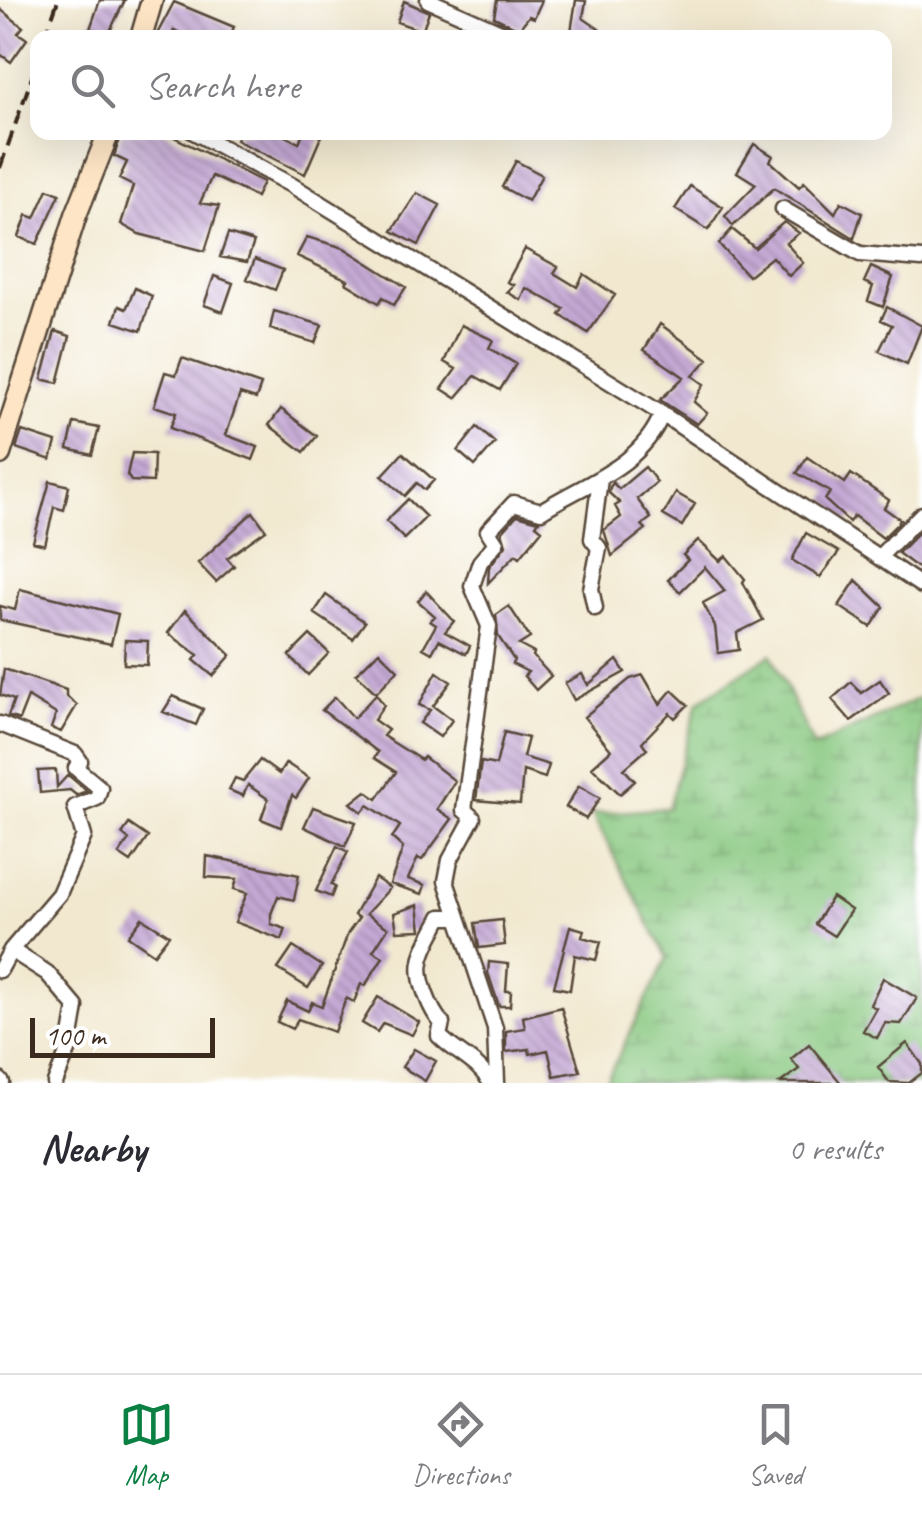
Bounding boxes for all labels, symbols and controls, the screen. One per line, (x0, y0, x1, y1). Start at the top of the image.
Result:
search box (30, 30, 892, 140)
icon: search (65, 58, 120, 113)
text: Search here (145, 62, 300, 109)
scale bar (30, 1013, 215, 1058)
text: 100 m (45, 1018, 105, 1053)
text: Nearby (40, 1122, 146, 1175)
text: 0 results (788, 1128, 882, 1169)
tab: Map (119, 1397, 174, 1492)
tab: Directions (412, 1397, 510, 1492)
tab: Saved (748, 1397, 803, 1492)

